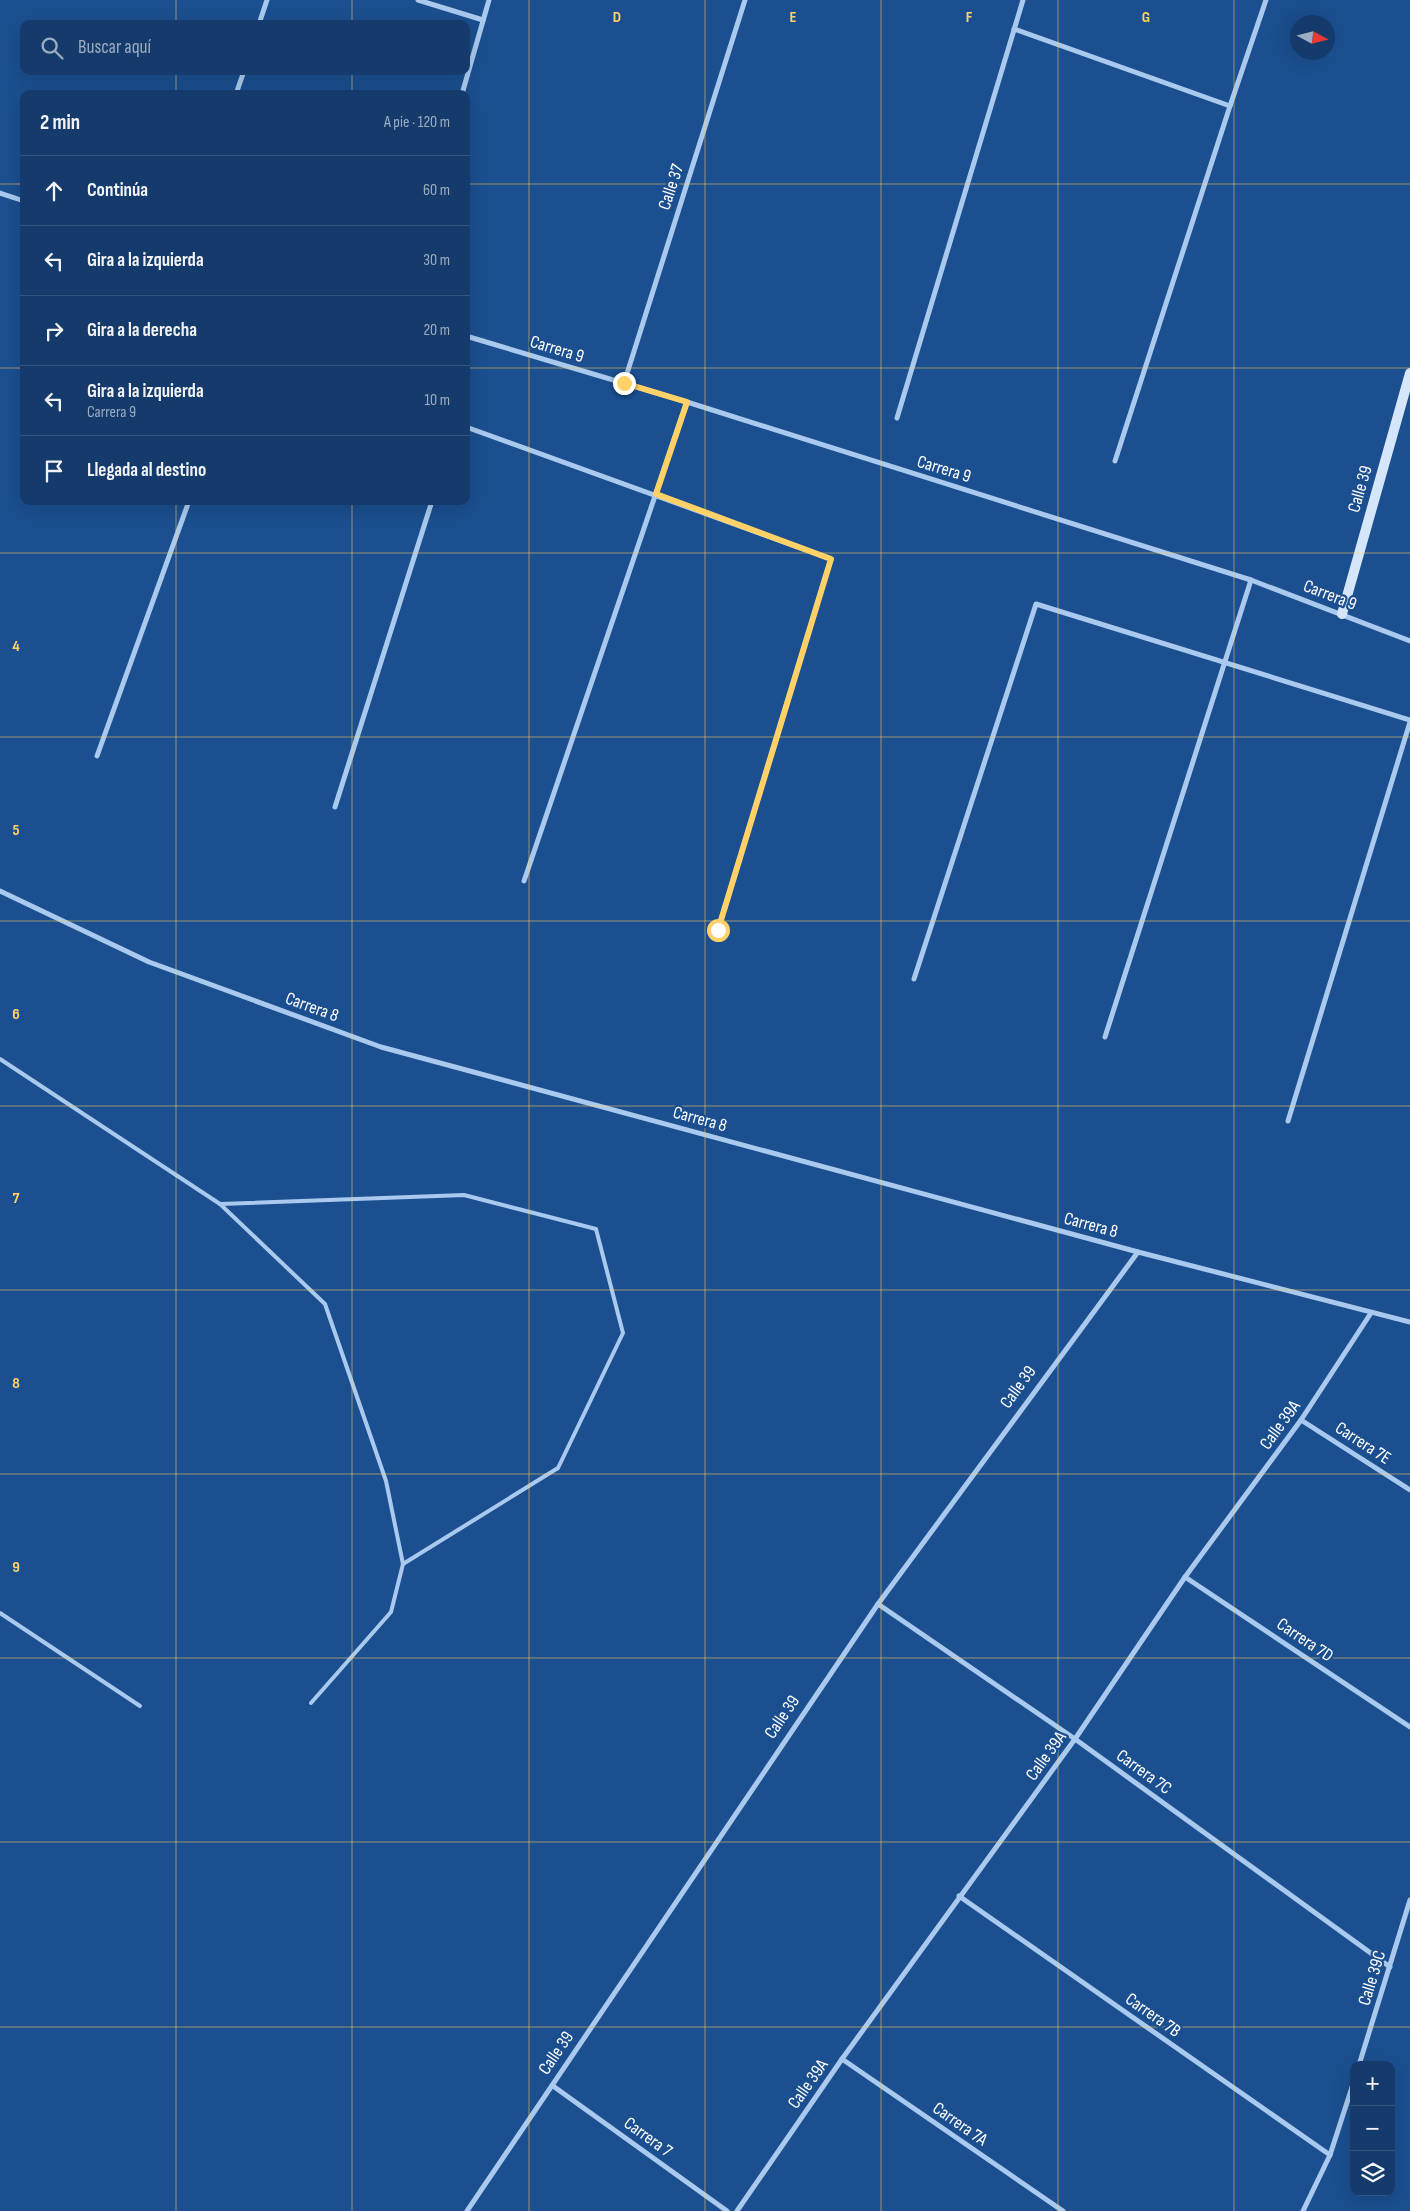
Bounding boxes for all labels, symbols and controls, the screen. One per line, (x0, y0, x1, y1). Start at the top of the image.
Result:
text: D (613, 8, 621, 27)
text: E (790, 8, 797, 27)
text: F (966, 8, 973, 27)
text: G (1142, 8, 1150, 27)
north arrow (1290, 15, 1335, 60)
search box (20, 20, 470, 75)
icon: search (38, 34, 66, 62)
text: Buscar aquí (78, 36, 151, 59)
text: 2 min (40, 110, 80, 135)
text: A pie · 120 m (384, 113, 450, 132)
street label: Calle 37 (654, 161, 688, 213)
icon: ahead (40, 177, 68, 205)
text: Continúa (87, 179, 148, 202)
text: 60 m (423, 181, 450, 200)
icon: left (40, 247, 68, 275)
text: Gira a la izquierda (87, 249, 204, 272)
text: 30 m (423, 251, 450, 270)
icon: right (40, 317, 68, 345)
text: Gira a la derecha (87, 319, 197, 342)
text: 20 m (423, 321, 450, 340)
street label: Carrera 9 (527, 331, 587, 367)
route end (613, 372, 636, 395)
text: Gira a la izquierda (87, 380, 204, 403)
icon: left (40, 387, 68, 415)
text: 10 m (424, 391, 450, 410)
text: Carrera 9 (87, 403, 136, 422)
street label: Carrera 9 (914, 451, 974, 487)
icon: arrive (40, 457, 68, 485)
text: Llegada al destino (87, 459, 206, 482)
street label: Calle 39 (1343, 463, 1377, 515)
street label: Carrera 9 (1300, 575, 1360, 615)
text: 4 (12, 637, 20, 656)
text: 5 (12, 821, 20, 840)
route start (707, 919, 730, 942)
street label: Carrera 8 (282, 988, 342, 1026)
text: 6 (12, 1005, 20, 1024)
street label: Carrera 8 (671, 1102, 729, 1136)
text: 7 (13, 1189, 20, 1208)
street label: Carrera 8 (1062, 1208, 1120, 1242)
street label: Calle 39 (995, 1362, 1041, 1412)
text: 8 (12, 1374, 20, 1393)
street label: Calle 39A (1255, 1396, 1305, 1454)
street label: Carrera 7E (1331, 1417, 1395, 1469)
text: 9 (12, 1558, 20, 1577)
street label: Carrera 7D (1273, 1614, 1337, 1666)
street label: Calle 39 (760, 1691, 804, 1743)
street label: Calle 39A (1021, 1727, 1071, 1785)
street label: Carrera 7C (1112, 1745, 1176, 1799)
street label: Calle 39C (1354, 1948, 1390, 2008)
street label: Carrera 7B (1121, 1988, 1185, 2042)
street label: Calle 39 (534, 2027, 578, 2079)
street label: Calle 39A (784, 2055, 833, 2113)
map controls (1350, 2061, 1395, 2196)
button: + (1350, 2061, 1395, 2106)
street label: Carrera 7A (929, 2098, 992, 2151)
button: − (1350, 2106, 1395, 2151)
street label: Carrera 7 (620, 2112, 677, 2162)
button: layers (1350, 2151, 1395, 2196)

